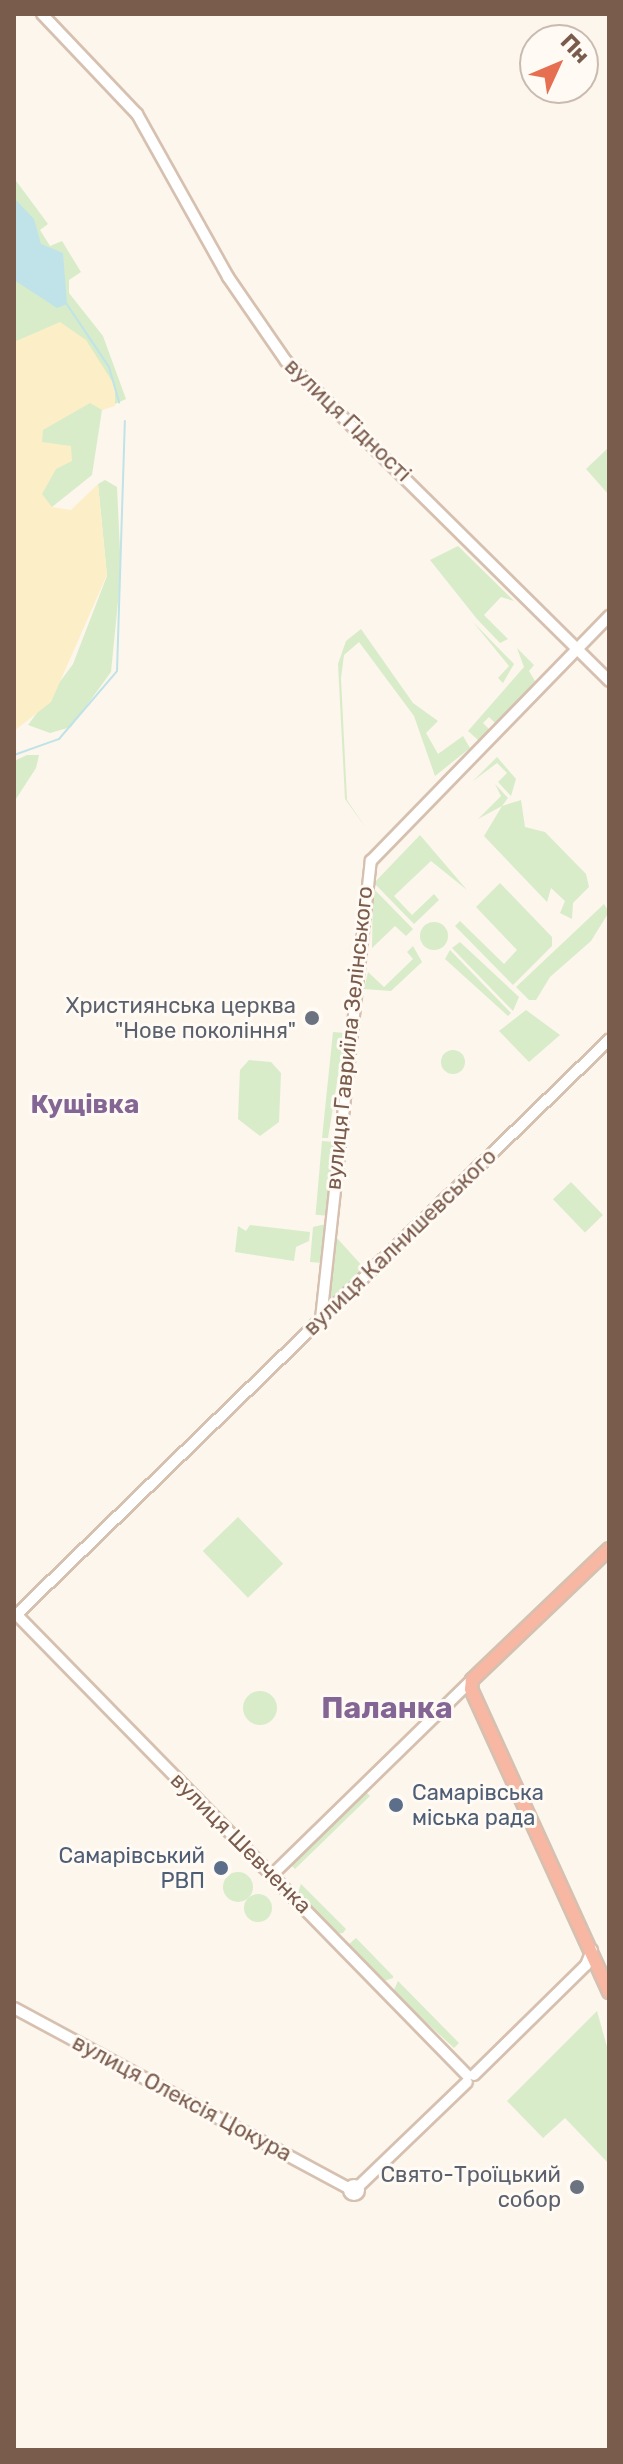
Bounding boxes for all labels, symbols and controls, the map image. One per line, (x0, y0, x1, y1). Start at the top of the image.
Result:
north arrow (519, 24, 599, 104)
text: Пн (555, 28, 595, 69)
street label: вулиця Гідності (279, 353, 417, 487)
street label: вулиця Гавриїла Зелінського (320, 885, 378, 1191)
place label: Християнська церква "Нове покоління" (66, 992, 296, 1044)
marker: Християнська церква "Нове покоління" (303, 1009, 321, 1027)
district label: Кущівка (31, 1089, 139, 1121)
street label: вулиця Калнишевського (298, 1143, 502, 1341)
district label: Паланка (321, 1690, 453, 1726)
street label: вулиця Шевченка (165, 1767, 317, 1919)
place label: Самарівська міська рада (412, 1779, 544, 1830)
marker: Самарівська міська рада (387, 1796, 405, 1814)
place label: Самарівський РВП (59, 1842, 205, 1894)
marker: Самарівський РВП (212, 1859, 230, 1877)
street label: вулиця Олексія Цокура (68, 2029, 296, 2167)
place label: Свято-Троїцький собор (380, 2161, 561, 2212)
marker: Свято-Троїцький собор (568, 2178, 586, 2196)

